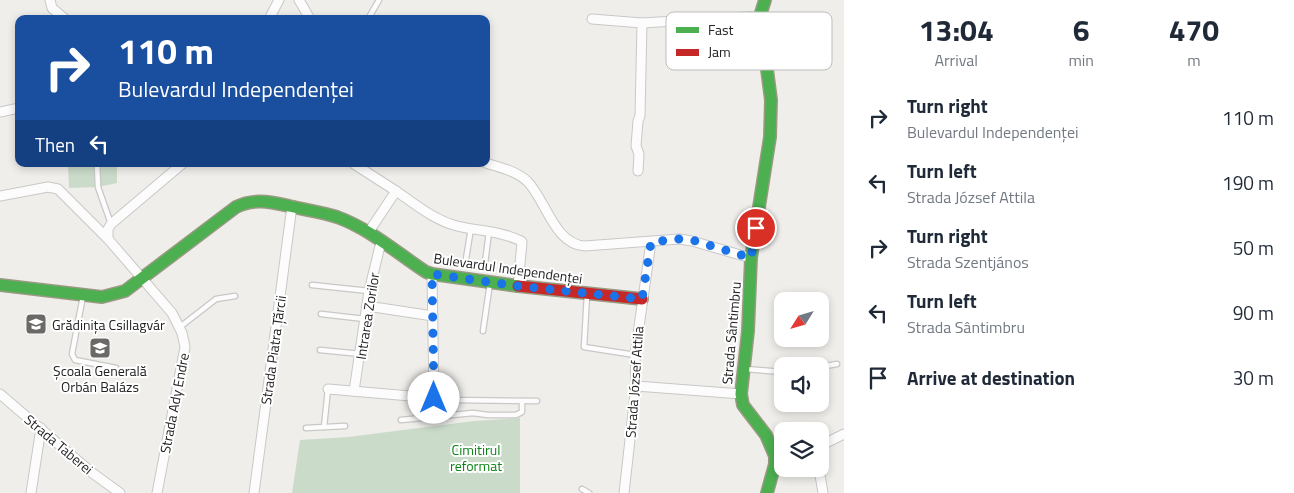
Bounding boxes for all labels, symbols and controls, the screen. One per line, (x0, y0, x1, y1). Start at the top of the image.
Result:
text: 13:04 (919, 7, 994, 53)
text: 6 (1073, 7, 1090, 53)
text: 470 (1169, 7, 1219, 53)
legend (666, 12, 832, 70)
text: Fast (708, 19, 733, 40)
text: 110 m (118, 24, 214, 78)
icon: right (35, 35, 100, 100)
text: Jam (708, 41, 731, 62)
text: Arrival (935, 48, 978, 72)
text: min (1068, 48, 1094, 72)
text: m (1187, 48, 1201, 72)
text: Bulevardul Independenței (118, 72, 354, 106)
text: Turn right (907, 91, 988, 120)
text: 110 m (1222, 103, 1274, 132)
icon: right (864, 104, 892, 132)
text: Bulevardul Independenței (907, 120, 1079, 144)
text: Then (35, 130, 75, 159)
icon: left (85, 130, 113, 158)
text: Turn left (907, 156, 977, 185)
text: 190 m (1222, 168, 1274, 197)
icon: left (864, 169, 892, 197)
text: Strada József Attila (907, 185, 1035, 209)
pin (735, 207, 777, 249)
icon: arrive (742, 214, 770, 242)
text: Turn right (907, 221, 988, 250)
text: 50 m (1233, 233, 1274, 262)
icon: right (864, 234, 892, 262)
street label: Bulevardul Independenței (432, 247, 584, 289)
text: Strada Szentjános (907, 250, 1029, 274)
street label: Intrarea Zorilor (350, 271, 384, 361)
street label: Strada Sântimbru (716, 281, 746, 385)
text: Turn left (907, 286, 977, 315)
north arrow (774, 292, 829, 348)
map controls (774, 292, 829, 477)
street label: Strada Piatra Țărcii (255, 294, 291, 406)
text: 90 m (1233, 298, 1274, 327)
icon: left (864, 299, 892, 327)
school or university icon: Grădinița Csillagvár (24, 312, 48, 336)
place label: Grădinița Csillagvár (52, 314, 165, 335)
text: Strada Sântimbru (907, 315, 1025, 339)
street label: Strada József Attila (620, 325, 648, 439)
school or university icon: Școala Generală Orbán Balázs (88, 336, 112, 360)
street label: Strada Ady Endre (154, 351, 194, 455)
button: sound (774, 357, 829, 412)
place label: Școala Generală Orbán Balázs (53, 360, 147, 397)
text: Arrive at destination (907, 363, 1075, 392)
text: 30 m (1233, 363, 1274, 392)
icon: arrive (864, 364, 892, 392)
position arrow (407, 371, 459, 423)
street label: Strada Taberei (20, 409, 98, 479)
button: layers (774, 422, 829, 477)
park label: Cimitirul reformat (450, 439, 502, 476)

